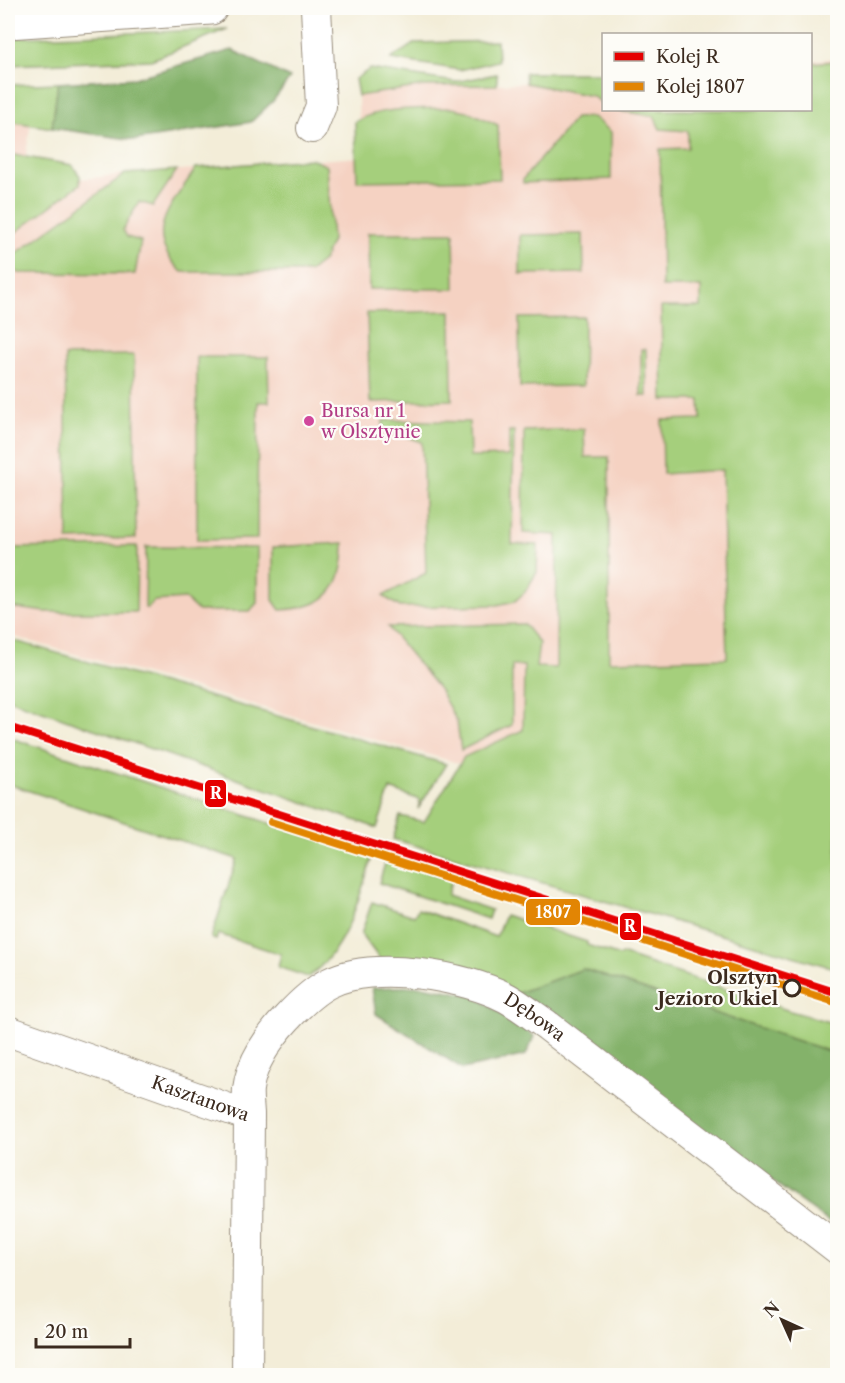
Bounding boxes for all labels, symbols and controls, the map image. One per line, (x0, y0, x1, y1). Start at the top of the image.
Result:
legend (602, 33, 812, 111)
text: Kolej R (656, 46, 720, 68)
text: Kolej 1807 (656, 76, 744, 98)
place label: Bursa nr 1 w Olsztynie (320, 400, 421, 443)
marker: Bursa nr 1 w Olsztynie (302, 414, 316, 428)
line badge: R (204, 779, 227, 808)
text: R (210, 783, 223, 803)
line badge: 1807 (525, 898, 581, 926)
text: 1807 (535, 902, 571, 922)
line badge: R (619, 912, 642, 941)
text: R (624, 916, 637, 936)
place label: Olsztyn Jezioro Ukiel (655, 967, 779, 1010)
marker: Olsztyn Jezioro Ukiel (783, 979, 801, 997)
street label: Dębowa (500, 988, 570, 1046)
street label: Kasztanowa (149, 1071, 253, 1126)
north arrow (752, 1290, 812, 1350)
text: N (759, 1297, 783, 1321)
scale bar (36, 1311, 130, 1349)
text: 20 m (45, 1321, 89, 1343)

